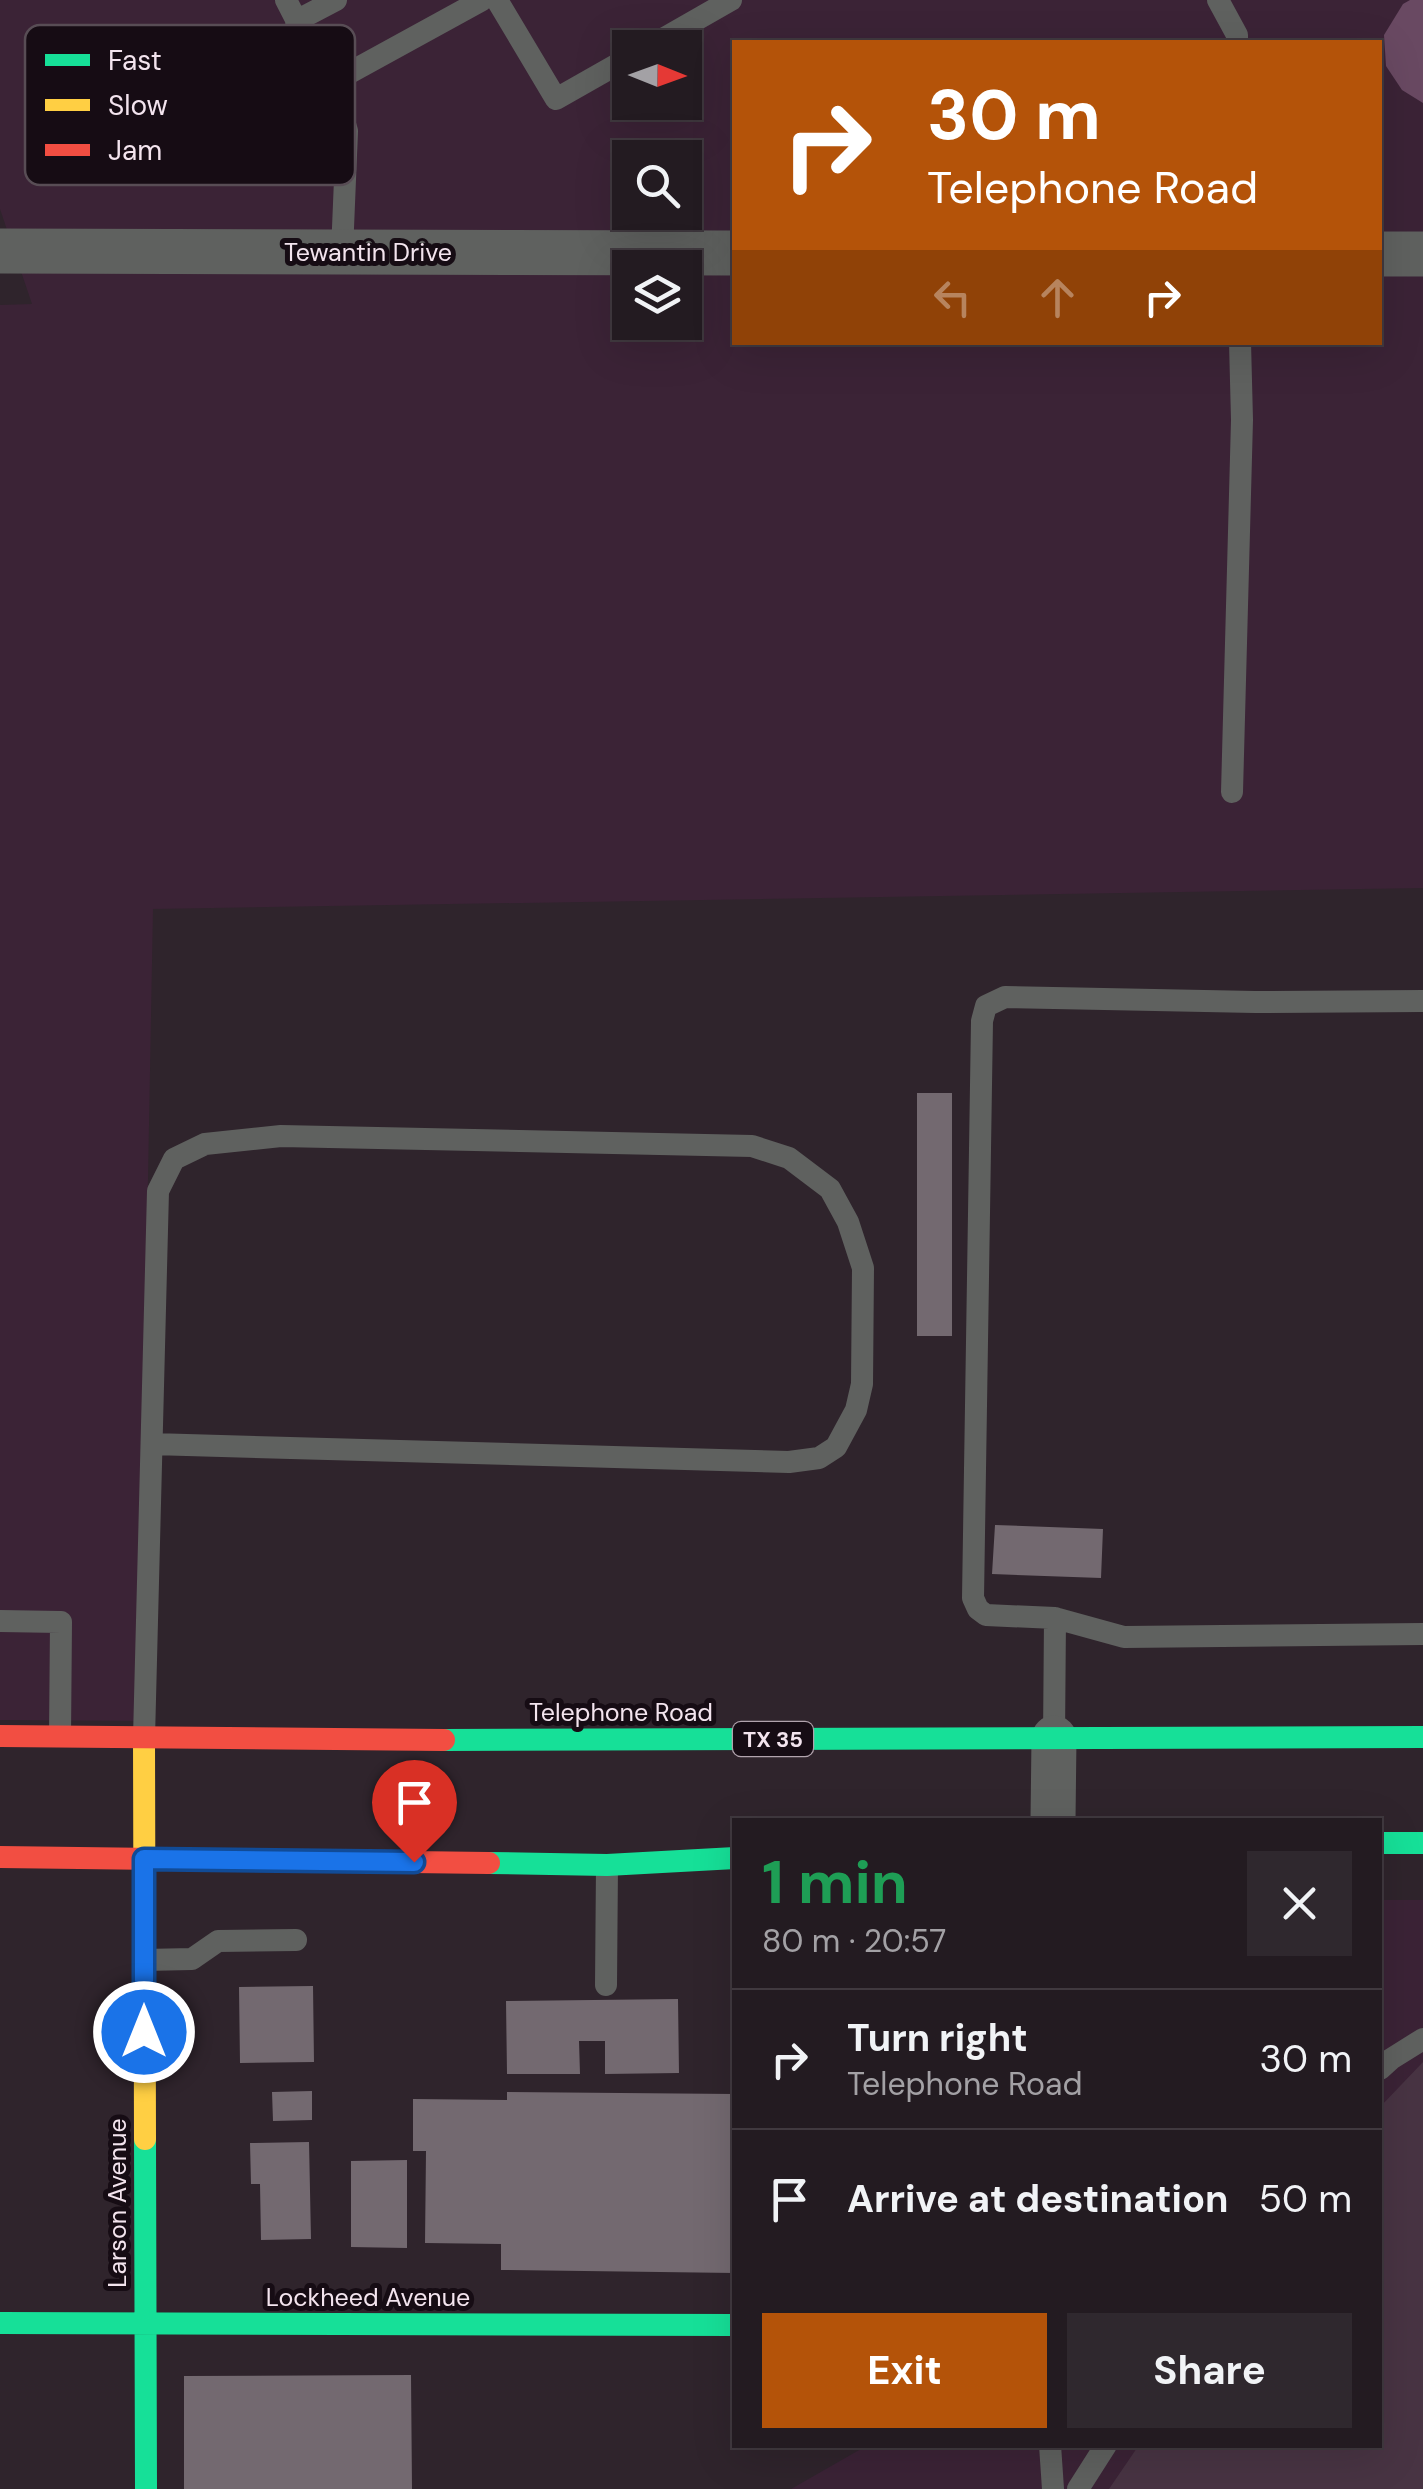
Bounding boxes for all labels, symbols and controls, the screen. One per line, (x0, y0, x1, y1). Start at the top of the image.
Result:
legend (25, 25, 355, 185)
north arrow (612, 30, 702, 120)
map controls (612, 30, 702, 340)
text: Fast (108, 42, 162, 79)
text: 30 m (927, 70, 1101, 161)
icon: right (762, 80, 892, 210)
text: Slow (108, 87, 168, 124)
text: Jam (108, 132, 162, 169)
button: search (612, 140, 702, 230)
text: Telephone Road (927, 158, 1258, 217)
street label: Tewantin Drive (284, 236, 452, 269)
button: layers (612, 250, 702, 340)
icon: left (925, 270, 980, 325)
icon: ahead (1030, 270, 1085, 325)
icon: right (1135, 270, 1190, 325)
street label: Telephone Road (529, 1696, 713, 1729)
road number: TX 35 (733, 1722, 813, 1756)
pin (372, 1760, 457, 1863)
icon: arrive (387, 1775, 442, 1830)
text: 1 min (762, 1843, 908, 1922)
button: close (1247, 1851, 1352, 1956)
text: 80 m · 20:57 (762, 1920, 946, 1962)
position arrow (92, 1980, 196, 2084)
text: Turn right (847, 2013, 1028, 2063)
icon: right (762, 2032, 817, 2087)
text: 30 m (1260, 2034, 1352, 2084)
text: Telephone Road (847, 2063, 1083, 2105)
street label: Larson Avenue (101, 2118, 134, 2288)
icon: arrive (762, 2172, 817, 2227)
text: Arrive at destination (847, 2174, 1229, 2224)
text: 50 m (1259, 2174, 1352, 2224)
street label: Lockheed Avenue (266, 2281, 470, 2314)
button: Exit (762, 2313, 1047, 2428)
button: Share (1067, 2313, 1352, 2428)

